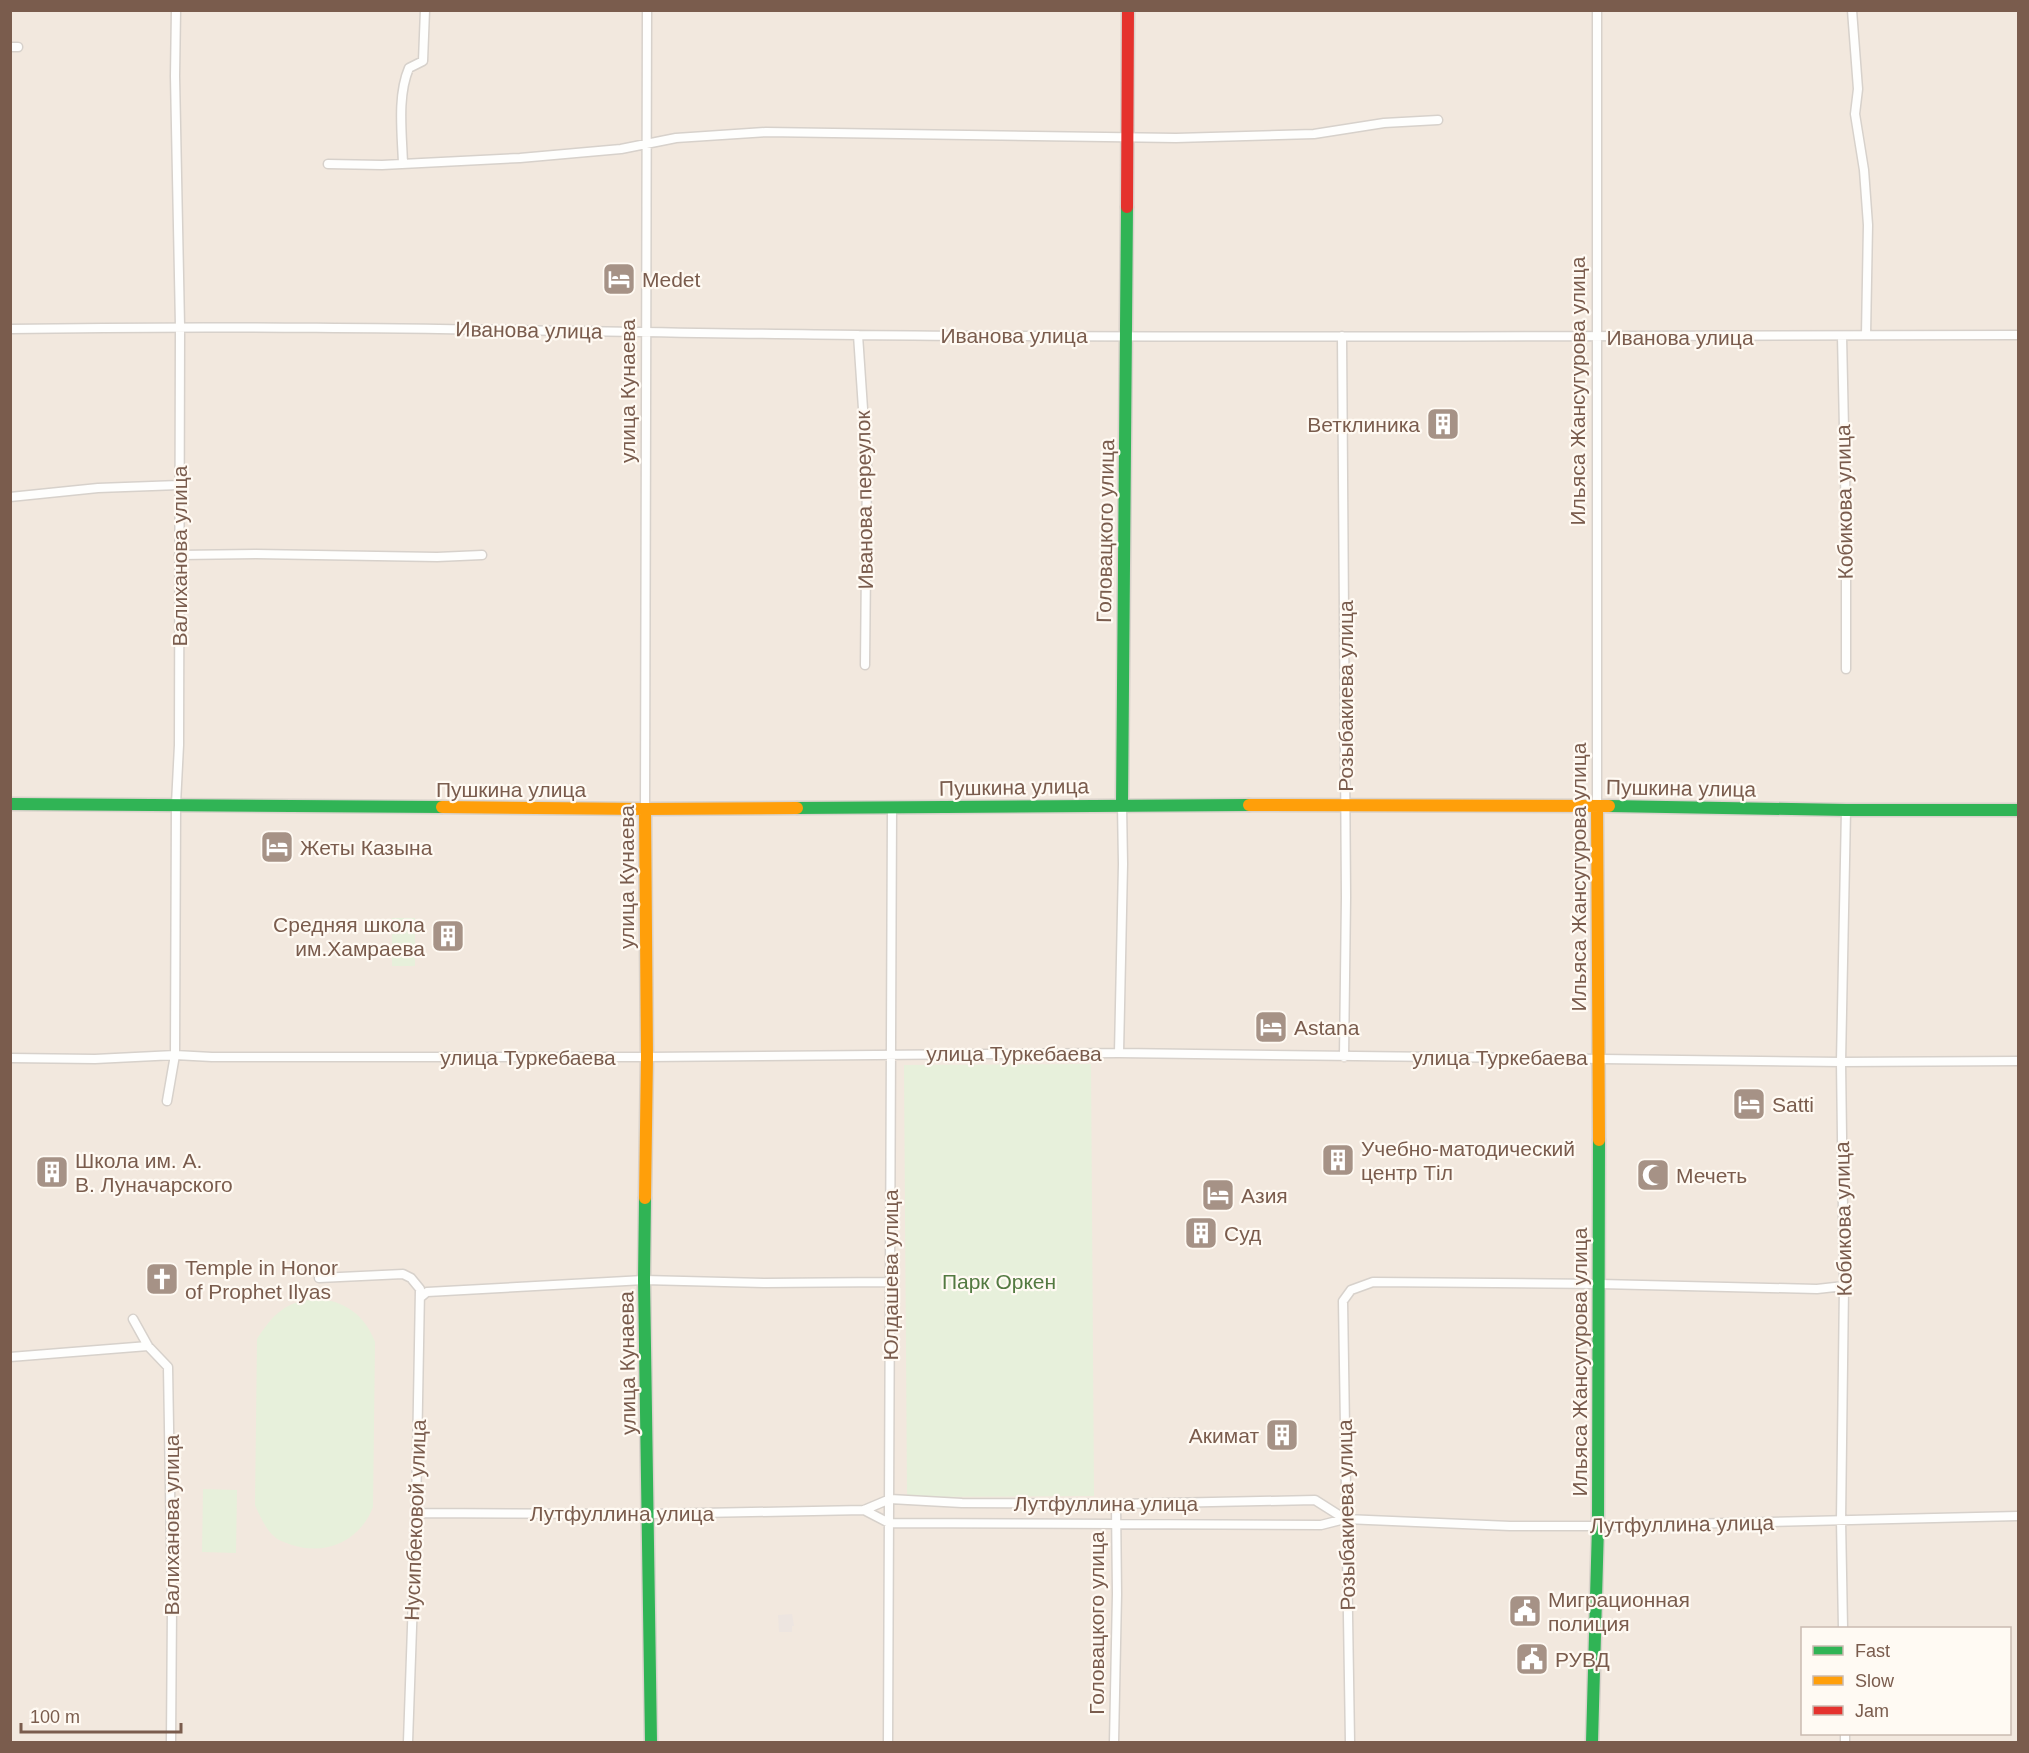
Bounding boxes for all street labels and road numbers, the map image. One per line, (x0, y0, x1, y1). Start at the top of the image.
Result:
street label: Ильяса Жансугурова улица (1566, 256, 1589, 526)
street label: Иванова улица (455, 317, 603, 343)
street label: улица Кунаева (616, 319, 639, 463)
street label: Иванова улица (940, 324, 1088, 347)
street label: Иванова улица (1606, 326, 1754, 349)
street label: Иванова переулок (851, 410, 877, 590)
street label: Кобикова улица (1831, 424, 1857, 580)
street label: Головацкого улица (1092, 439, 1118, 623)
street label: Валиханова улица (168, 465, 191, 647)
street label: Розыбакиева улица (1334, 600, 1357, 792)
street label: Ильяса Жансугурова улица (1567, 742, 1590, 1012)
street label: Пушкина улица (939, 774, 1090, 800)
street label: Пушкина улица (1606, 775, 1757, 801)
street label: Пушкина улица (436, 778, 586, 801)
street label: улица Кунаева (615, 805, 638, 949)
street label: улица Туркебаева (926, 1042, 1102, 1065)
street label: улица Туркебаева (440, 1046, 616, 1069)
street label: улица Туркебаева (1412, 1046, 1588, 1069)
street label: Кобикова улица (1830, 1141, 1856, 1297)
street label: Юлдашева улица (879, 1189, 902, 1361)
street label: Ильяса Жансугурова улица (1568, 1227, 1591, 1497)
street label: улица Кунаева (614, 1291, 640, 1435)
street label: Нусипбековой улица (400, 1419, 430, 1621)
street label: Розыбакиева улица (1333, 1419, 1359, 1611)
street label: Валиханова улица (160, 1434, 183, 1616)
street label: Лутфуллина улица (1014, 1492, 1198, 1515)
street label: Лутфуллина улица (530, 1502, 714, 1525)
street label: Лутфуллина улица (1590, 1511, 1775, 1537)
street label: Головацкого улица (1085, 1531, 1108, 1715)

